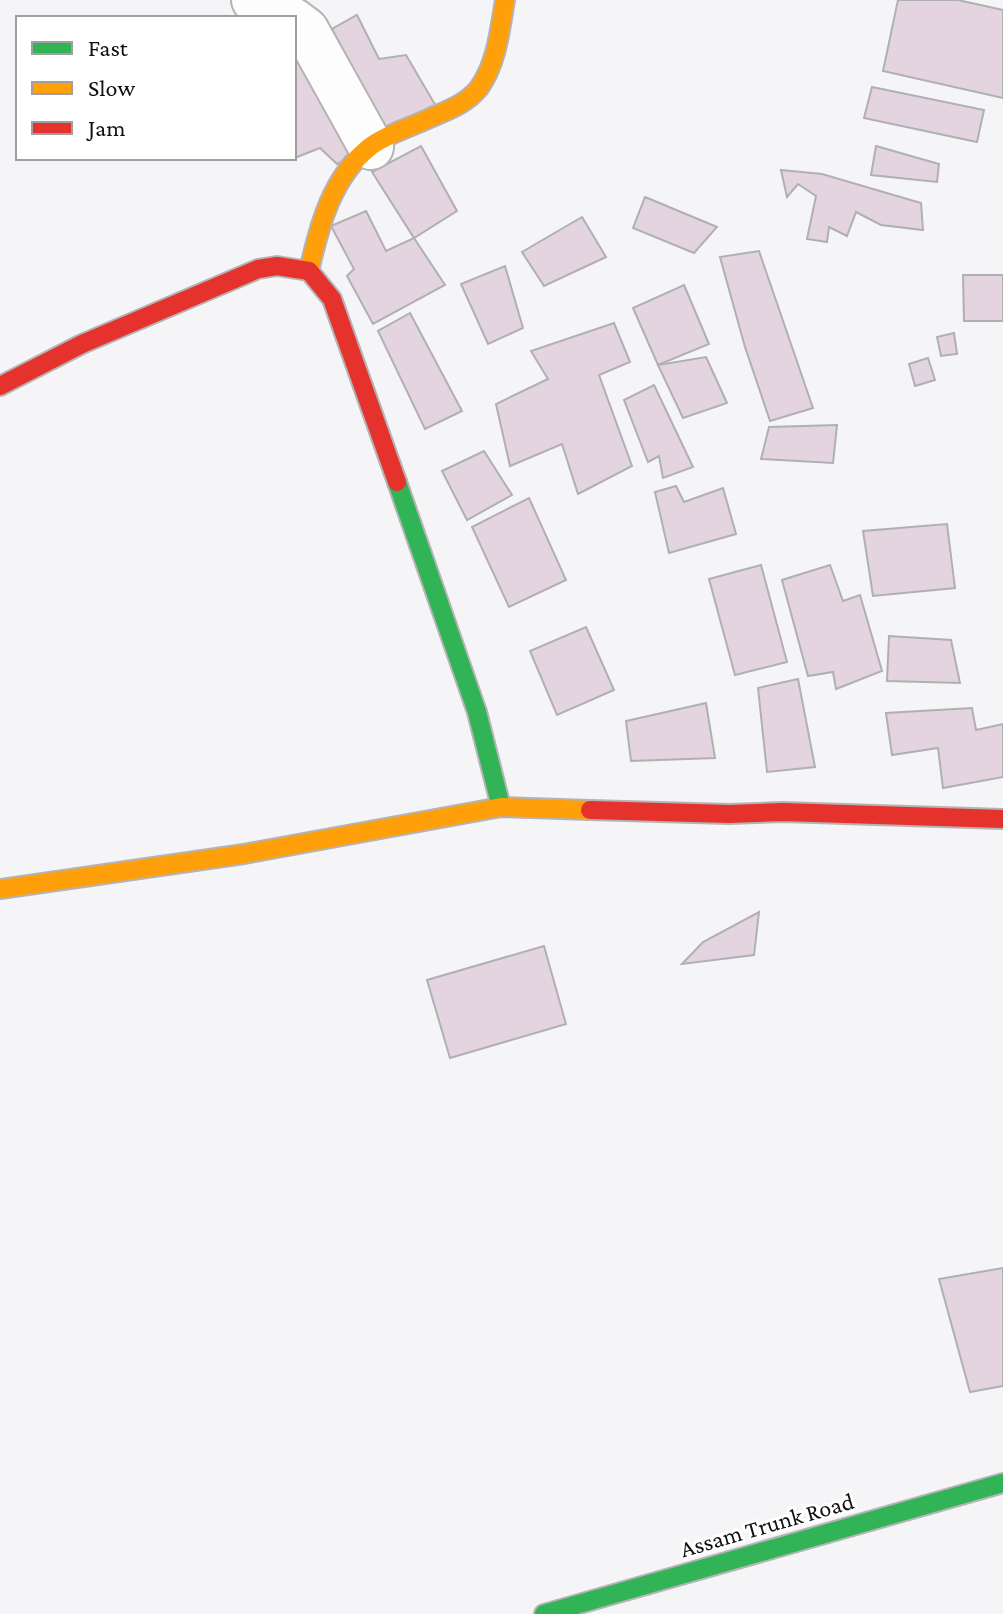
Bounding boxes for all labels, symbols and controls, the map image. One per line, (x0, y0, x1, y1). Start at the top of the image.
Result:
legend (16, 16, 296, 160)
text: Fast (88, 34, 129, 61)
text: Slow (88, 74, 135, 101)
text: Jam (86, 114, 126, 141)
street label: Assam Trunk Road (677, 1487, 857, 1562)

